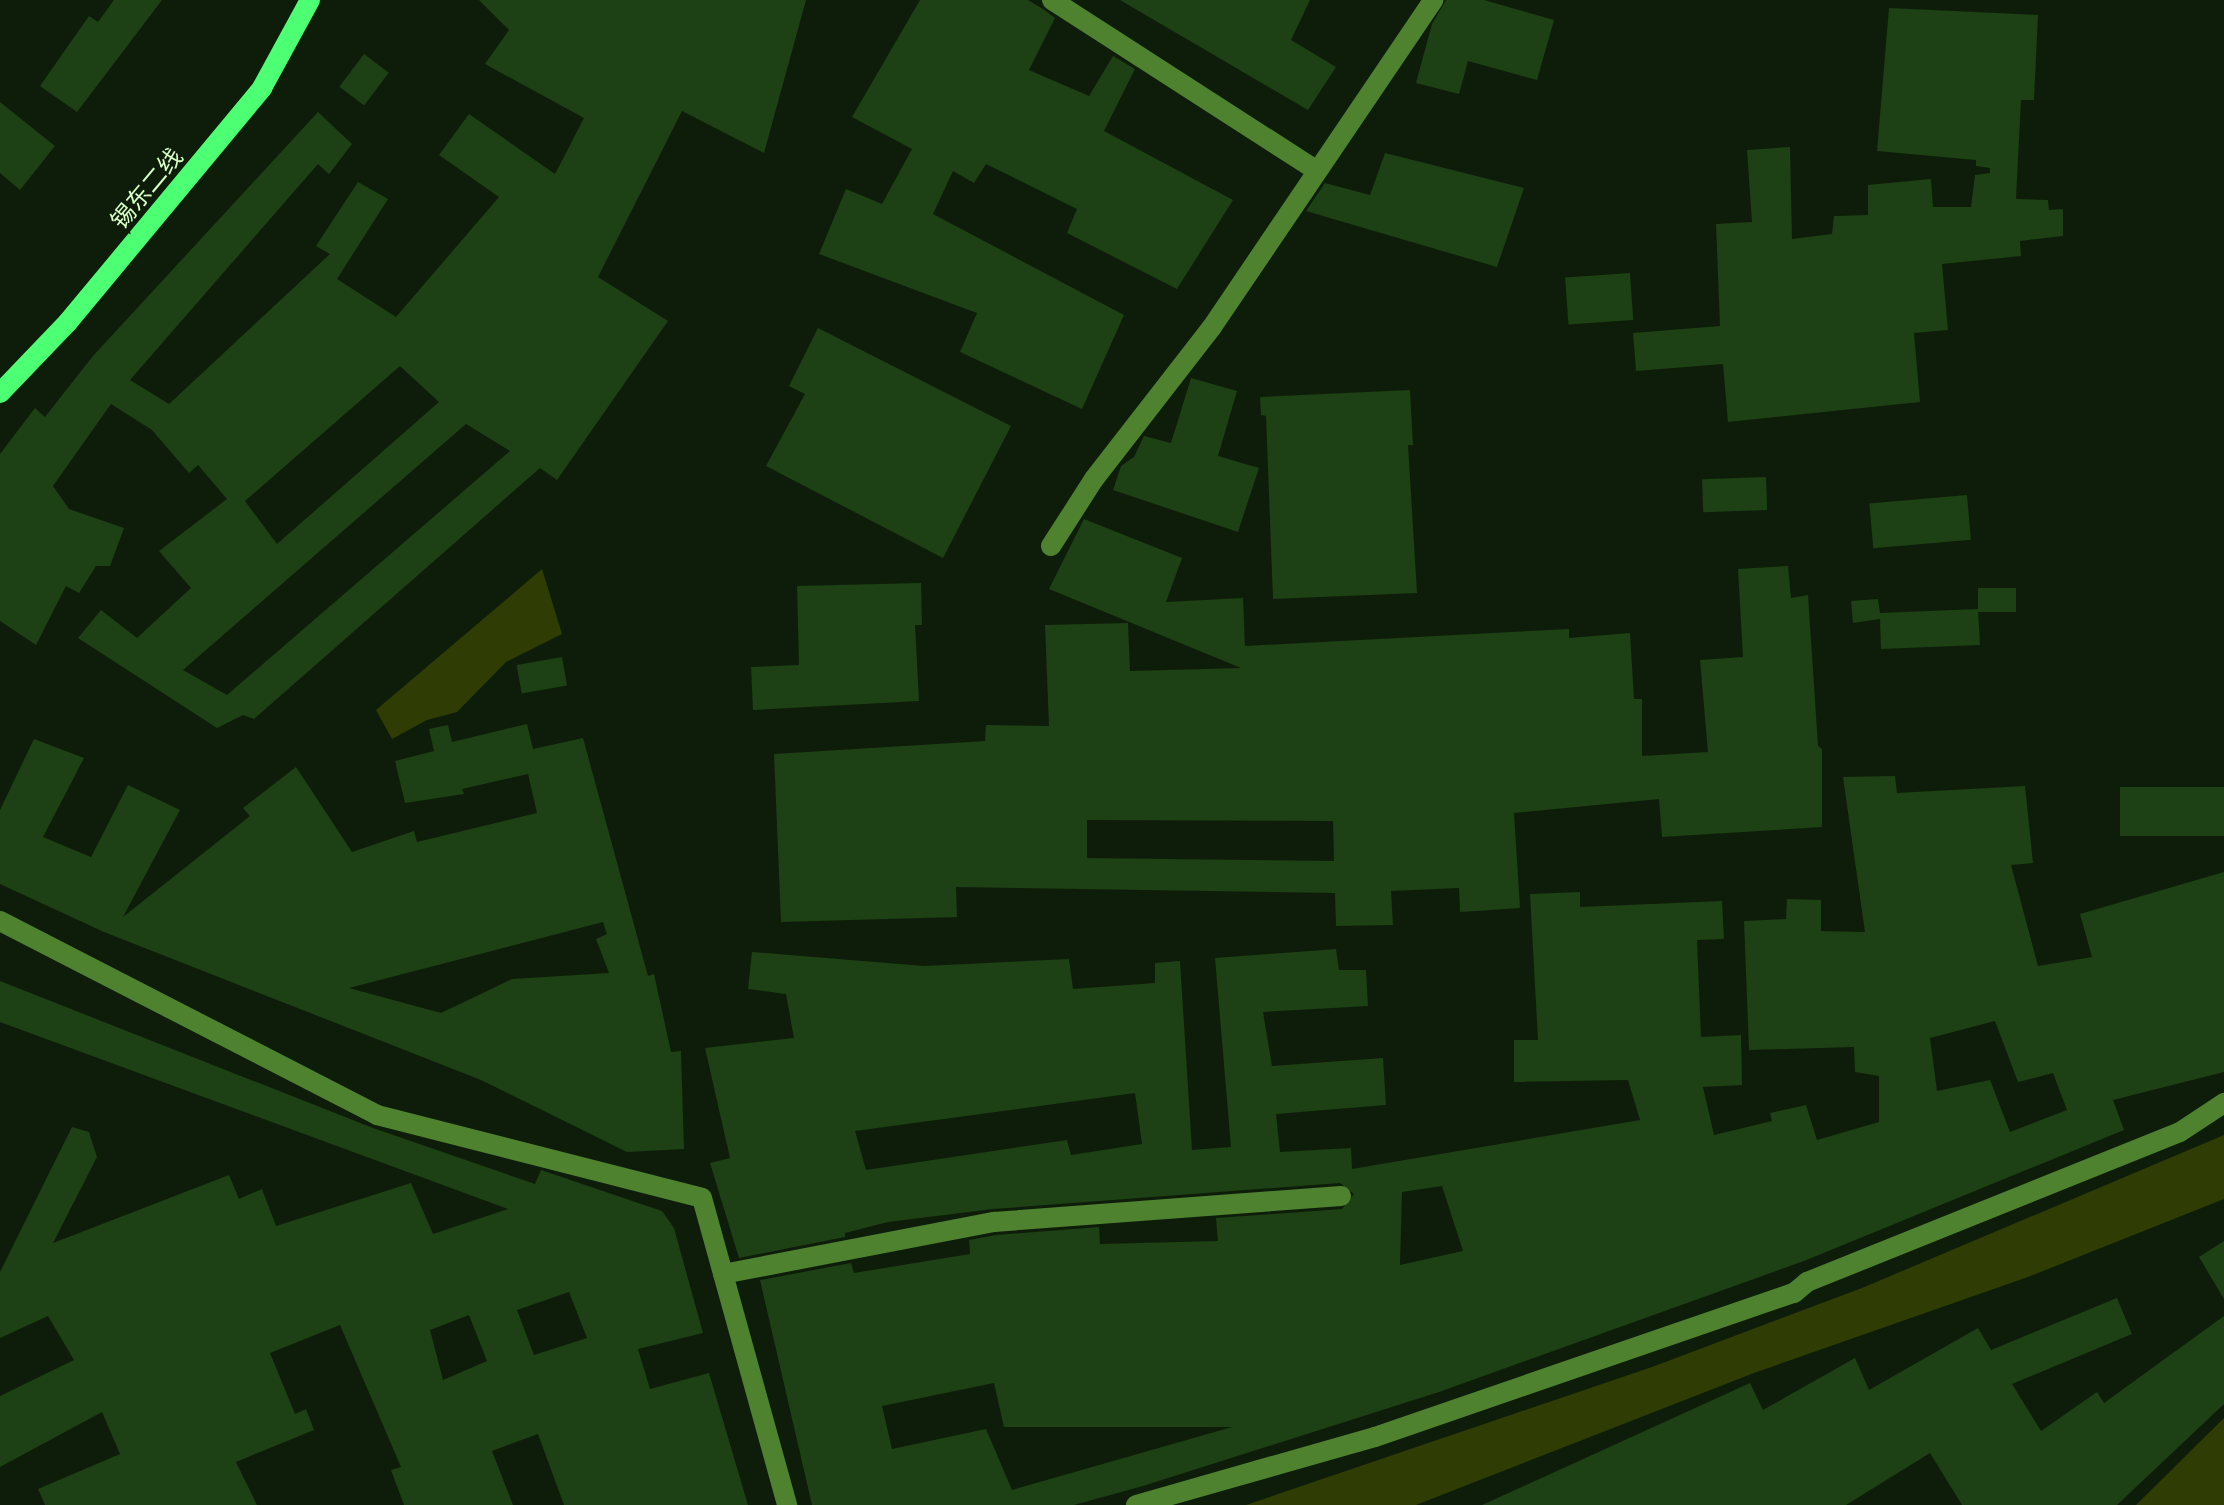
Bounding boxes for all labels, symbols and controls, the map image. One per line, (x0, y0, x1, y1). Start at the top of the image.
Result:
street label: 锡东二线 (104, 142, 188, 234)

